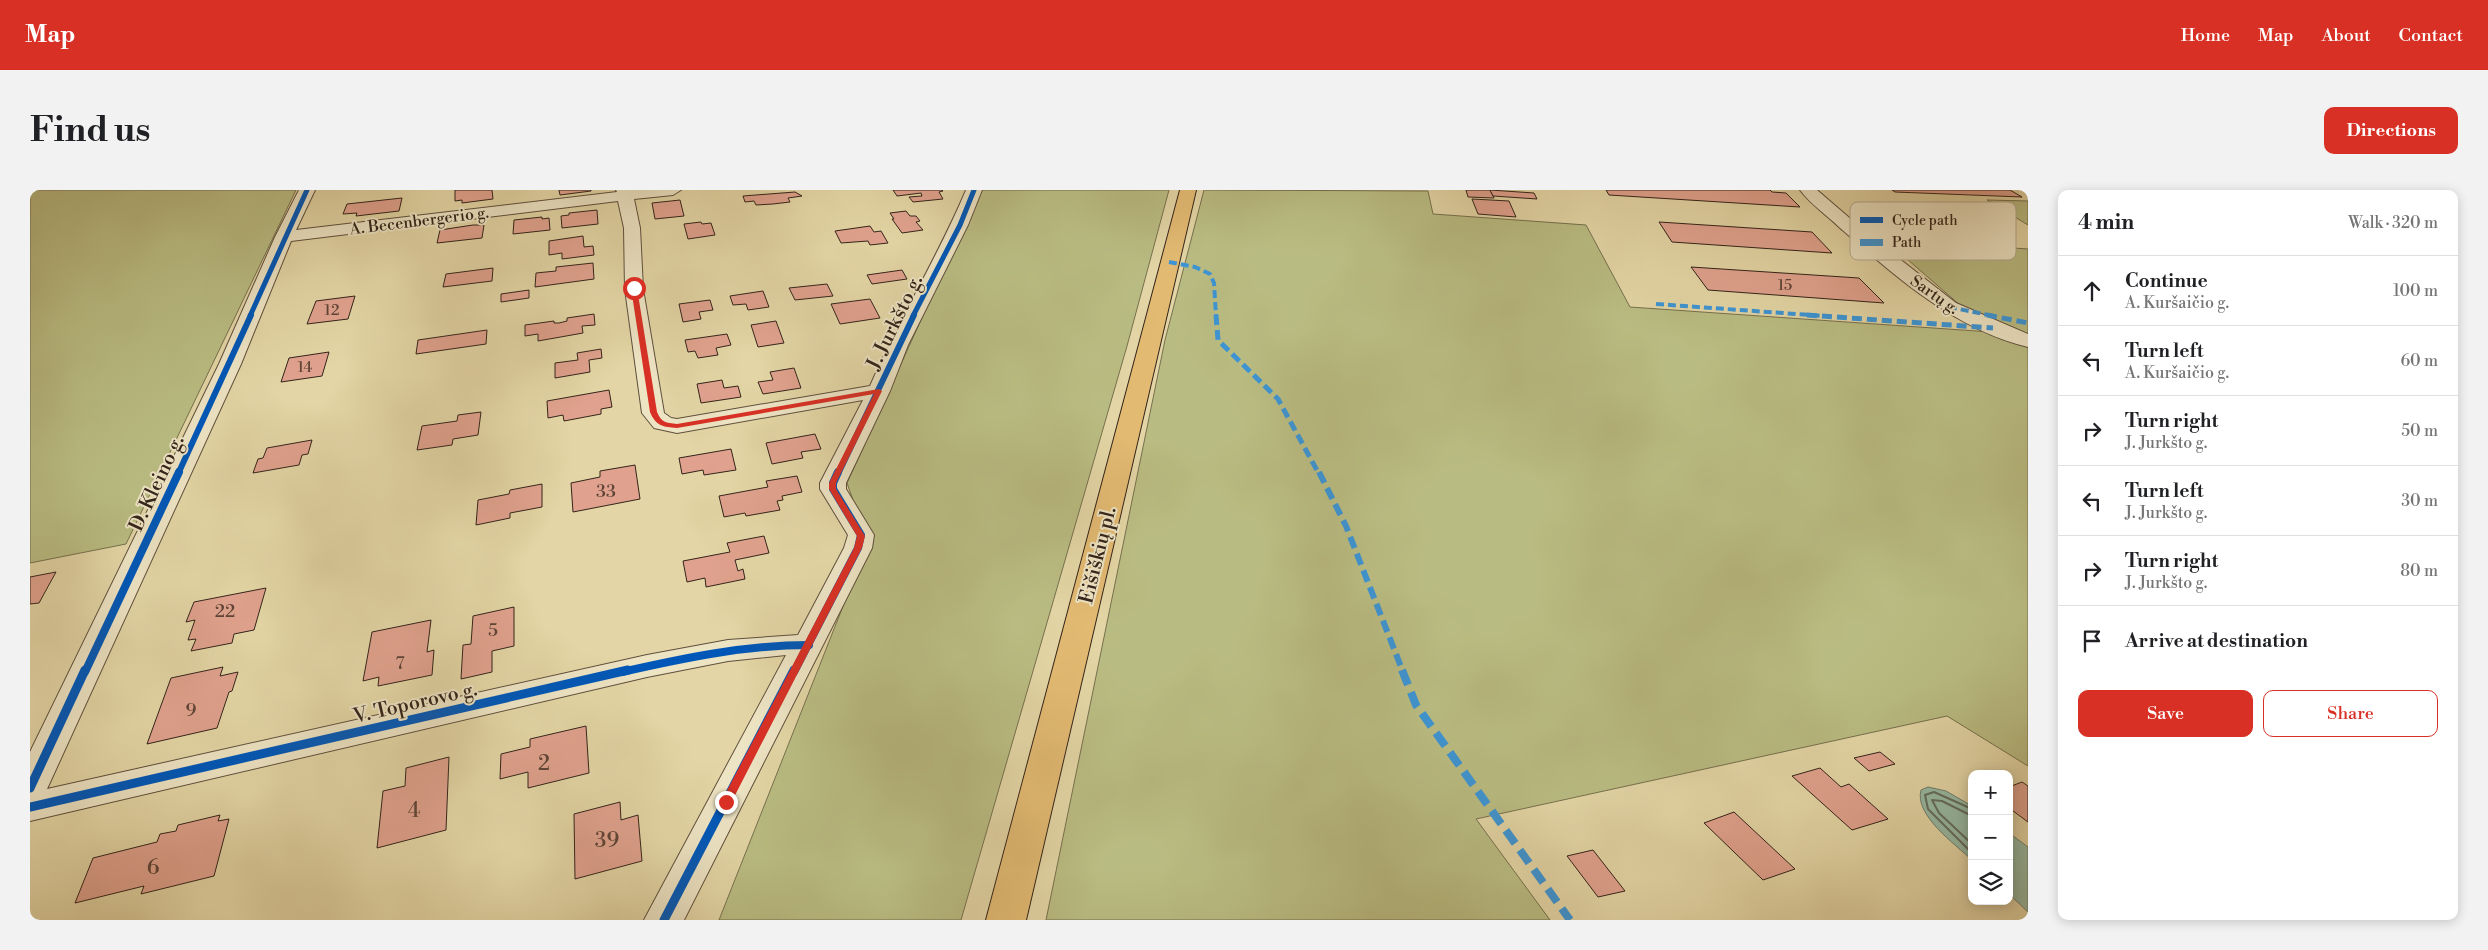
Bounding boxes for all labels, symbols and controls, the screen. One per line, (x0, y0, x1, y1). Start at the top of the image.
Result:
text: Map (25, 20, 75, 50)
text: Home (2181, 24, 2230, 47)
text: Map (2258, 24, 2294, 47)
text: About (2322, 24, 2371, 47)
text: Contact (2399, 24, 2463, 47)
button: Directions (2324, 107, 2458, 154)
text: Find us (30, 109, 150, 152)
legend (1850, 202, 2016, 260)
street label: A. Becenbergerio g. (347, 203, 490, 240)
text: 4 min (2078, 210, 2134, 236)
text: Cycle path (1892, 212, 1958, 230)
text: Walk · 320 m (2348, 213, 2438, 233)
text: Path (1892, 234, 1922, 252)
text: Continue (2125, 269, 2208, 293)
street label: J. Jurkšto g. (861, 271, 929, 375)
street label: Sartų g. (1906, 271, 1962, 319)
house number: 15 (1778, 276, 1792, 295)
route start (623, 277, 646, 300)
icon: ahead (2078, 277, 2106, 305)
text: 100 m (2393, 281, 2438, 301)
text: A. Kuršaičio g. (2125, 293, 2229, 313)
house number: 12 (324, 301, 340, 320)
text: Turn left (2125, 339, 2204, 363)
icon: left (2078, 347, 2106, 375)
text: 60 m (2400, 351, 2438, 371)
house number: 14 (298, 358, 312, 377)
text: A. Kuršaičio g. (2125, 363, 2229, 383)
text: Turn right (2125, 409, 2218, 433)
icon: right (2078, 417, 2106, 445)
text: 50 m (2401, 421, 2438, 441)
street label: D. Kleino g. (124, 432, 190, 536)
text: J. Jurkšto g. (2125, 433, 2207, 453)
text: Turn left (2125, 479, 2204, 503)
house number: 33 (596, 480, 616, 503)
icon: left (2078, 487, 2106, 515)
text: 30 m (2401, 491, 2438, 511)
text: J. Jurkšto g. (2125, 503, 2207, 523)
street label: Eišiškių pl. (1074, 504, 1123, 606)
text: Turn right (2125, 549, 2218, 573)
icon: right (2078, 557, 2106, 585)
text: 80 m (2400, 561, 2438, 581)
text: J. Jurkšto g. (2125, 573, 2207, 593)
house number: 22 (215, 600, 235, 623)
house number: 5 (488, 619, 498, 642)
icon: arrive (2078, 627, 2106, 655)
text: Arrive at destination (2125, 629, 2308, 653)
house number: 7 (395, 652, 405, 675)
street label: V. Toporovo g. (350, 677, 480, 730)
button: Save (2078, 690, 2253, 737)
button: Share (2263, 690, 2438, 737)
house number: 9 (186, 699, 197, 722)
house number: 2 (538, 751, 550, 777)
map controls (1968, 770, 2013, 905)
button: + (1968, 770, 2013, 815)
route end (715, 791, 738, 814)
house number: 4 (408, 798, 420, 824)
button: − (1968, 815, 2013, 860)
house number: 39 (595, 828, 619, 854)
house number: 6 (147, 855, 160, 881)
button: layers (1968, 860, 2013, 905)

